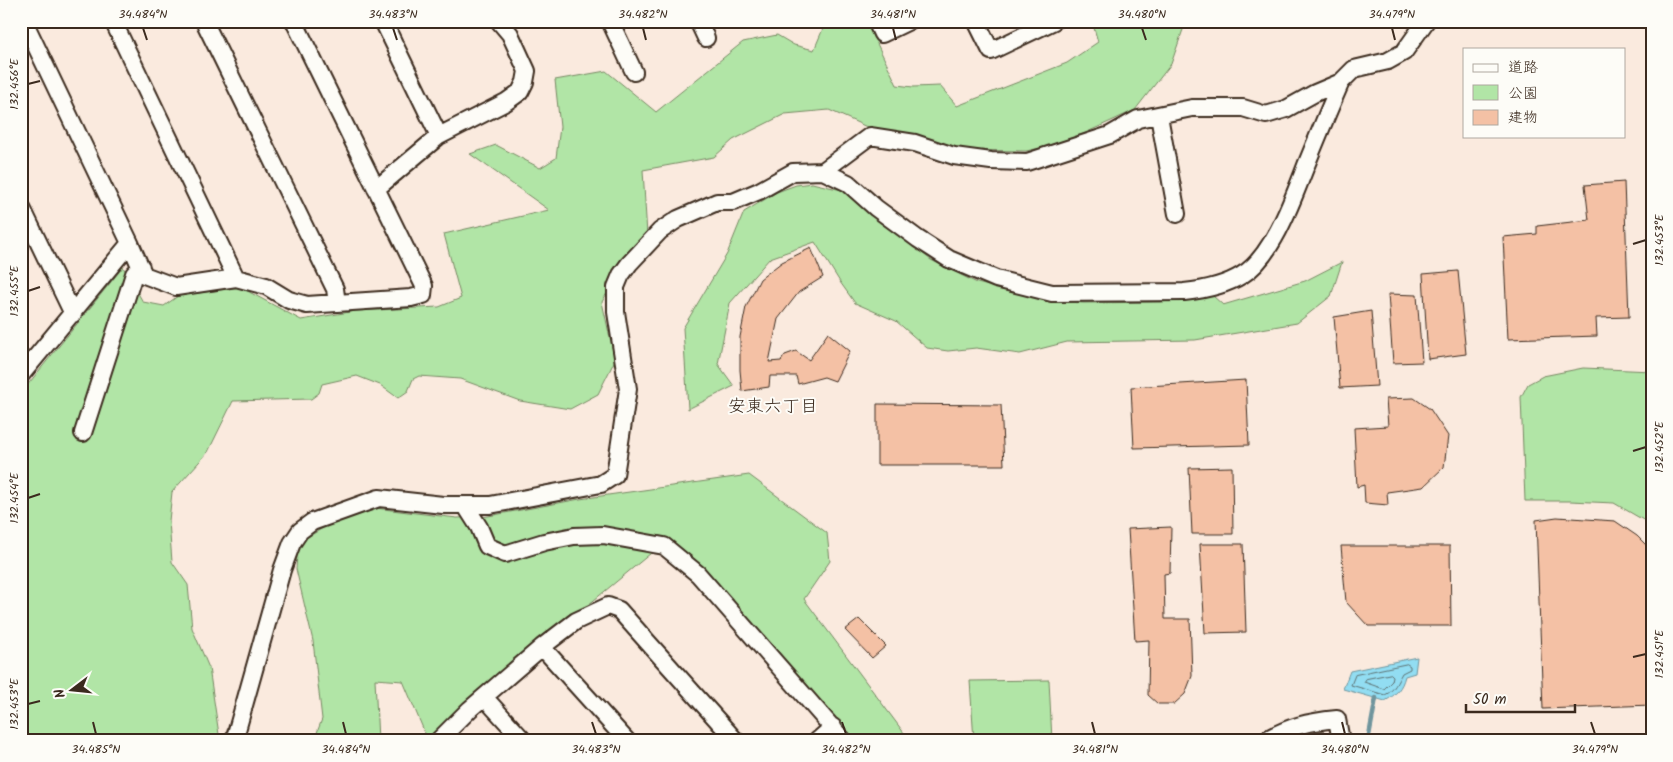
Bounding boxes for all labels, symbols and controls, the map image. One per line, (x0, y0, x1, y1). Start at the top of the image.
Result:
text: 34.484°N (119, 5, 167, 24)
text: 34.483°N (368, 5, 418, 24)
text: 34.482°N (618, 5, 668, 24)
text: 34.481°N (870, 5, 916, 24)
text: 34.480°N (1118, 5, 1166, 24)
text: 34.479°N (1369, 5, 1415, 24)
legend (1463, 48, 1626, 138)
text: 道路 (1508, 56, 1538, 80)
text: 132.456°E (5, 57, 24, 110)
text: 公園 (1508, 82, 1538, 106)
text: 建物 (1508, 106, 1538, 130)
text: 132.453°E (1650, 213, 1669, 266)
text: 132.455°E (5, 265, 24, 317)
district label: 安東六丁目 (728, 393, 818, 422)
text: 132.452°E (1650, 420, 1669, 473)
text: 132.454°E (5, 471, 24, 524)
text: 132.451°E (1650, 629, 1669, 678)
north arrow (48, 664, 98, 714)
text: 132.453°E (5, 677, 24, 730)
scale bar (1466, 682, 1574, 714)
text: N (49, 686, 72, 701)
text: 50 m (1473, 688, 1507, 712)
text: 34.485°N (72, 740, 120, 759)
text: 34.484°N (322, 740, 370, 759)
text: 34.483°N (571, 740, 621, 759)
text: 34.482°N (821, 740, 871, 759)
text: 34.481°N (1072, 740, 1118, 759)
text: 34.480°N (1321, 740, 1369, 759)
text: 34.479°N (1572, 740, 1618, 759)

